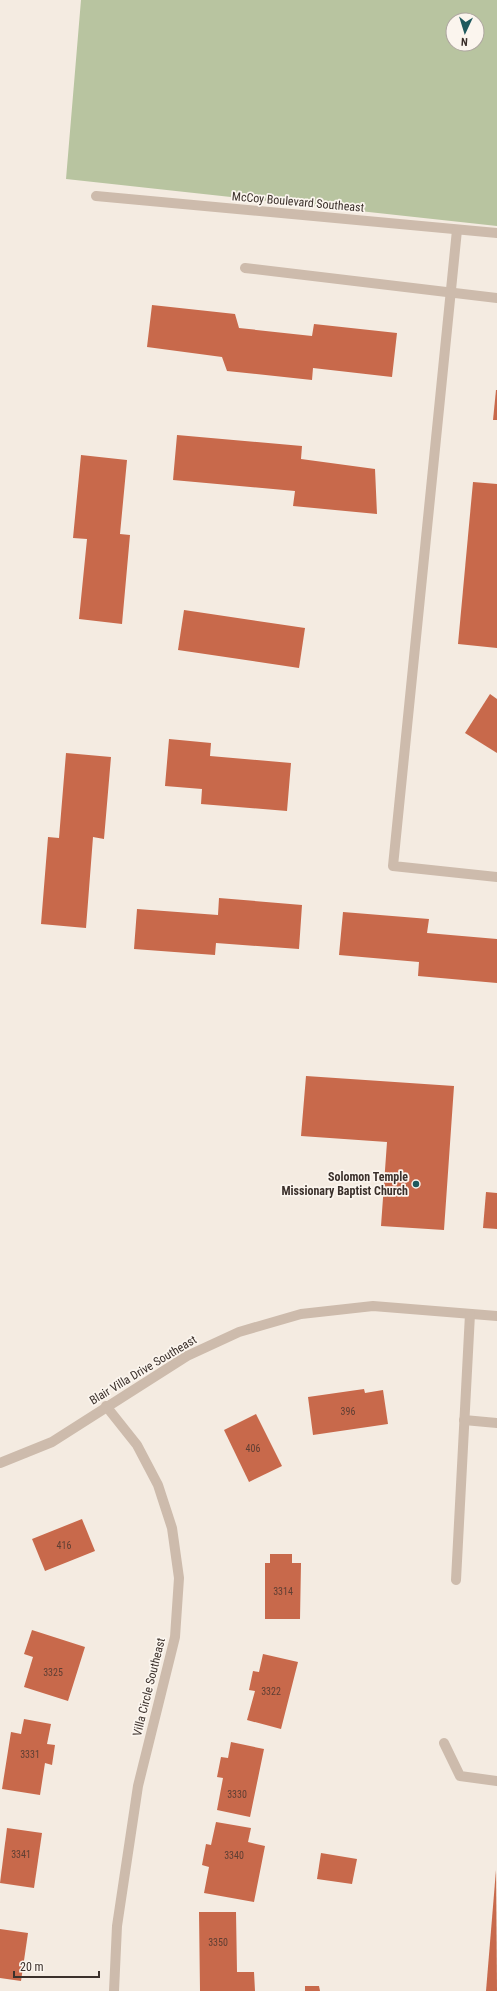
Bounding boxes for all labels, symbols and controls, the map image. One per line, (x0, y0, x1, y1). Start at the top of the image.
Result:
north arrow (445, 12, 485, 52)
text: N (460, 35, 468, 48)
street label: McCoy Boulevard Southeast (231, 189, 365, 215)
place label: Solomon Temple Missionary Baptist Church (281, 1170, 408, 1198)
marker: Solomon Temple Missionary Baptist Church (411, 1179, 421, 1189)
street label: Blair Villa Drive Southeast (87, 1332, 199, 1407)
house number: 396 (341, 1406, 355, 1417)
house number: 406 (246, 1443, 260, 1454)
house number: 416 (57, 1540, 71, 1551)
house number: 3314 (273, 1586, 293, 1597)
street label: Villa Circle Southeast (130, 1636, 168, 1738)
house number: 3325 (43, 1667, 63, 1678)
house number: 3322 (261, 1686, 281, 1697)
house number: 3331 (20, 1749, 40, 1760)
house number: 3330 (227, 1789, 247, 1800)
house number: 3341 (11, 1849, 31, 1860)
house number: 3340 (224, 1850, 244, 1861)
house number: 3350 (208, 1937, 228, 1948)
scale bar (14, 1953, 99, 1979)
text: 20 m (20, 1960, 44, 1974)

